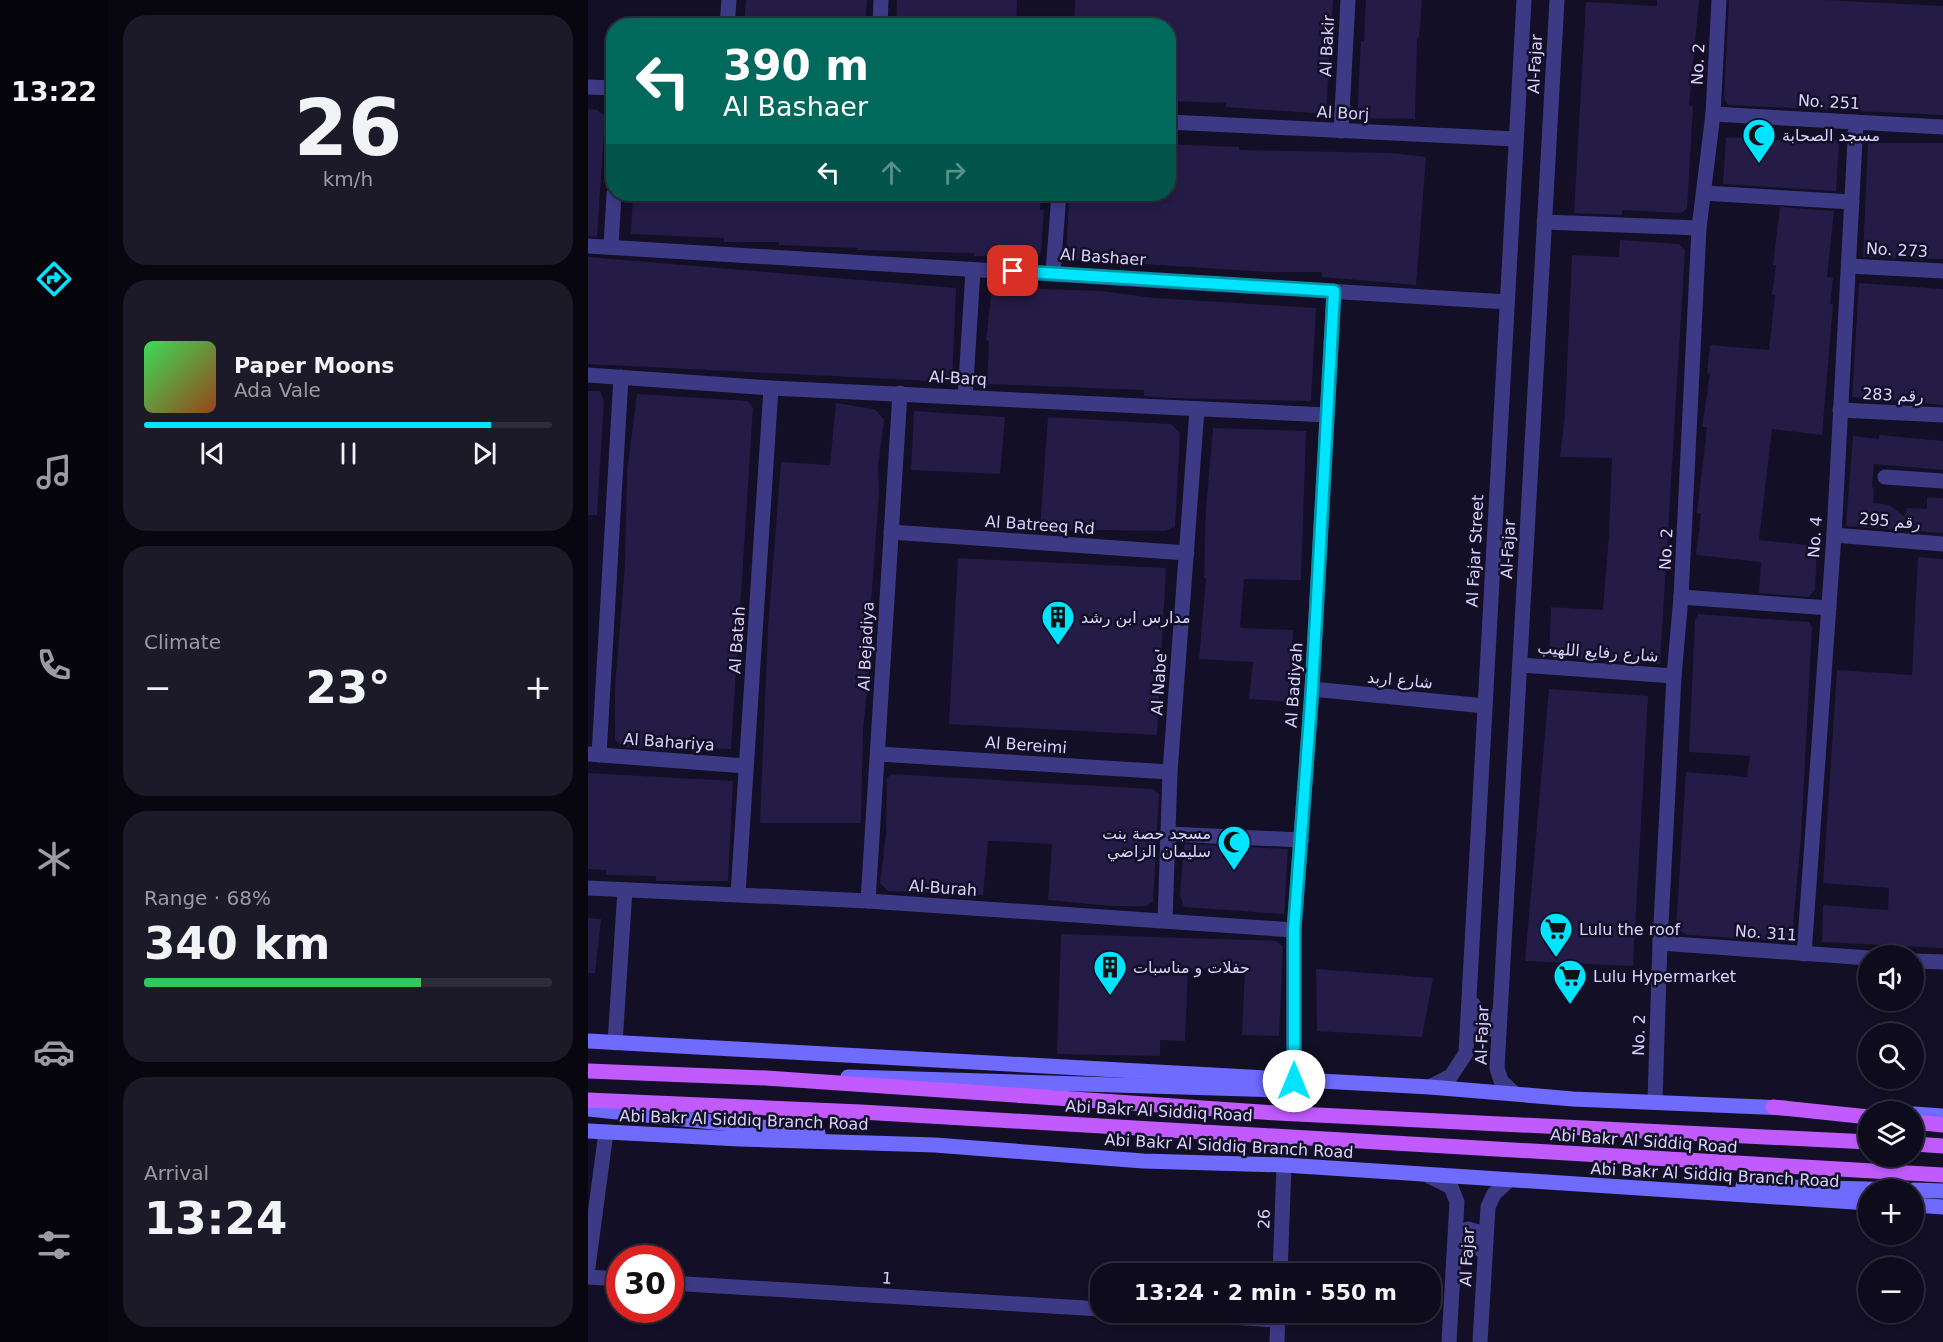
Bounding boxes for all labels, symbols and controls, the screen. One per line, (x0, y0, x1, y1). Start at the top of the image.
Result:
street label: Al Bakir (1316, 14, 1338, 77)
street label: Al-Fajar (1524, 33, 1546, 94)
text: 390 m (723, 41, 869, 90)
icon: left (624, 42, 702, 120)
street label: No. 2 (1687, 43, 1709, 85)
text: 13:22 (11, 76, 97, 107)
text: 26 (294, 83, 402, 173)
text: Al Bashaer (723, 91, 868, 122)
street label: No. 251 (1797, 91, 1861, 113)
street label: Al Borj (1316, 102, 1370, 124)
mosque icon: مسجد الصحابة (1741, 117, 1777, 164)
place label: مسجد الصحابة (1782, 126, 1880, 145)
icon: left (812, 156, 845, 189)
icon: ahead (875, 156, 908, 189)
icon: right (938, 156, 971, 189)
text: km/h (323, 167, 373, 191)
street label: No. 273 (1865, 239, 1929, 261)
pin (987, 245, 1038, 296)
street label: Al Bashaer (1059, 245, 1147, 270)
icon: arrive (996, 254, 1029, 287)
icon: directions (33, 258, 75, 300)
text: Paper Moons (234, 353, 394, 378)
street label: Al-Barq (929, 367, 987, 389)
text: Ada Vale (234, 378, 321, 402)
street label: رقم 283 (1862, 384, 1924, 407)
icon: previous (196, 437, 229, 470)
icon: pause (332, 437, 365, 470)
icon: next (468, 437, 501, 470)
icon: music (33, 451, 75, 493)
street label: Al Fajar Street (1463, 494, 1487, 608)
street label: رقم 295 (1858, 509, 1922, 534)
street label: Al Batreeq Rd (984, 512, 1096, 538)
street label: No. 4 (1804, 515, 1826, 559)
street label: Al-Fajar (1497, 518, 1519, 579)
street label: No. 2 (1655, 528, 1677, 570)
building icon: مدارس ابن رشد (1040, 599, 1076, 646)
street label: Al Bejadiya (854, 601, 878, 691)
street label: Al Batah (725, 606, 749, 674)
place label: مدارس ابن رشد (1081, 608, 1190, 628)
text: Climate (144, 630, 221, 654)
street label: شارع رفايع اللهيب (1537, 638, 1659, 667)
street label: Al Badiyah (1282, 642, 1306, 728)
icon: phone (33, 644, 75, 686)
street label: Al Nabe' (1147, 648, 1171, 716)
text: 23° (305, 661, 391, 714)
text: − (144, 668, 172, 707)
text: + (524, 668, 552, 707)
street label: شارع اربد (1366, 668, 1434, 693)
street label: Al Bahariya (623, 729, 715, 755)
street label: Al Bereimi (985, 733, 1067, 757)
place label: مسجد حصة بنت سليمان الزاضي (1102, 824, 1211, 862)
mosque icon: مسجد حصة بنت سليمان الزاضي (1216, 824, 1252, 871)
icon: climate (33, 838, 75, 880)
street label: Al-Burah (908, 876, 978, 900)
text: Range · 68% (144, 886, 271, 910)
supermarket icon: Lulu the roof (1538, 911, 1574, 958)
text: 340 km (144, 917, 330, 970)
place label: Lulu the roof (1579, 920, 1681, 939)
street label: No. 311 (1734, 921, 1798, 945)
map controls (1858, 945, 1924, 1323)
button: sound (1858, 945, 1924, 1011)
building icon: حفلات و مناسبات (1092, 949, 1128, 996)
place label: حفلات و مناسبات (1133, 958, 1250, 978)
supermarket icon: Lulu Hypermarket (1552, 958, 1588, 1005)
place label: Lulu Hypermarket (1593, 967, 1736, 986)
street label: Al-Fajar (1471, 1004, 1493, 1065)
street label: No. 2 (1629, 1014, 1649, 1056)
button: search (1858, 1023, 1924, 1089)
icon: car (33, 1031, 75, 1073)
position arrow (1262, 1049, 1326, 1113)
street label: Abi Bakr Al Siddiq Road (1065, 1097, 1253, 1125)
button: layers (1858, 1101, 1924, 1167)
street label: Abi Bakr Al Siddiq Branch Road (619, 1106, 869, 1134)
street label: Abi Bakr Al Siddiq Road (1550, 1125, 1738, 1157)
street label: Abi Bakr Al Siddiq Branch Road (1104, 1130, 1354, 1162)
street label: Abi Bakr Al Siddiq Branch Road (1590, 1159, 1840, 1191)
text: Arrival (144, 1161, 209, 1185)
button: + (1858, 1179, 1924, 1245)
text: 13:24 (144, 1192, 287, 1245)
street label: 26 (1254, 1208, 1274, 1230)
icon: filters (33, 1224, 75, 1266)
street label: Al Fajar (1456, 1227, 1478, 1287)
speed limit sign: 30 (606, 1245, 684, 1323)
button: − (1858, 1257, 1924, 1323)
street label: 1 (881, 1268, 893, 1288)
text: 13:24 · 2 min · 550 m (1134, 1280, 1397, 1305)

